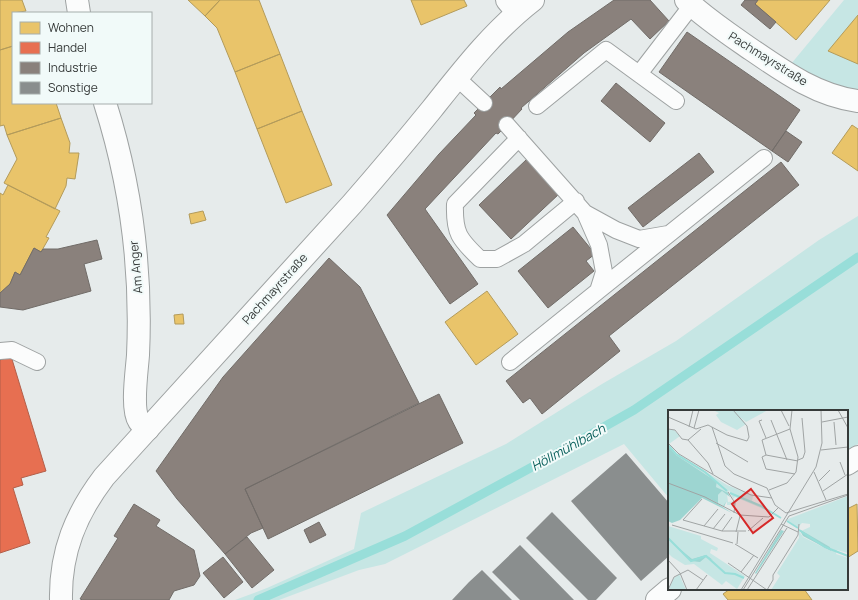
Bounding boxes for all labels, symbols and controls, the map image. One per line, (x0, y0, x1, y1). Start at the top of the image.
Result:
legend (12, 12, 152, 104)
text: Wohnen (48, 19, 94, 36)
street label: Pachmayrstraße (725, 27, 811, 90)
text: Handel (48, 39, 87, 56)
text: Industrie (48, 59, 97, 76)
text: Sonstige (48, 79, 98, 96)
street label: Am Anger (125, 239, 146, 294)
street label: Pachmayrstraße (238, 249, 311, 328)
inset map (668, 410, 848, 590)
water label: Höllmühlbach (528, 419, 609, 475)

